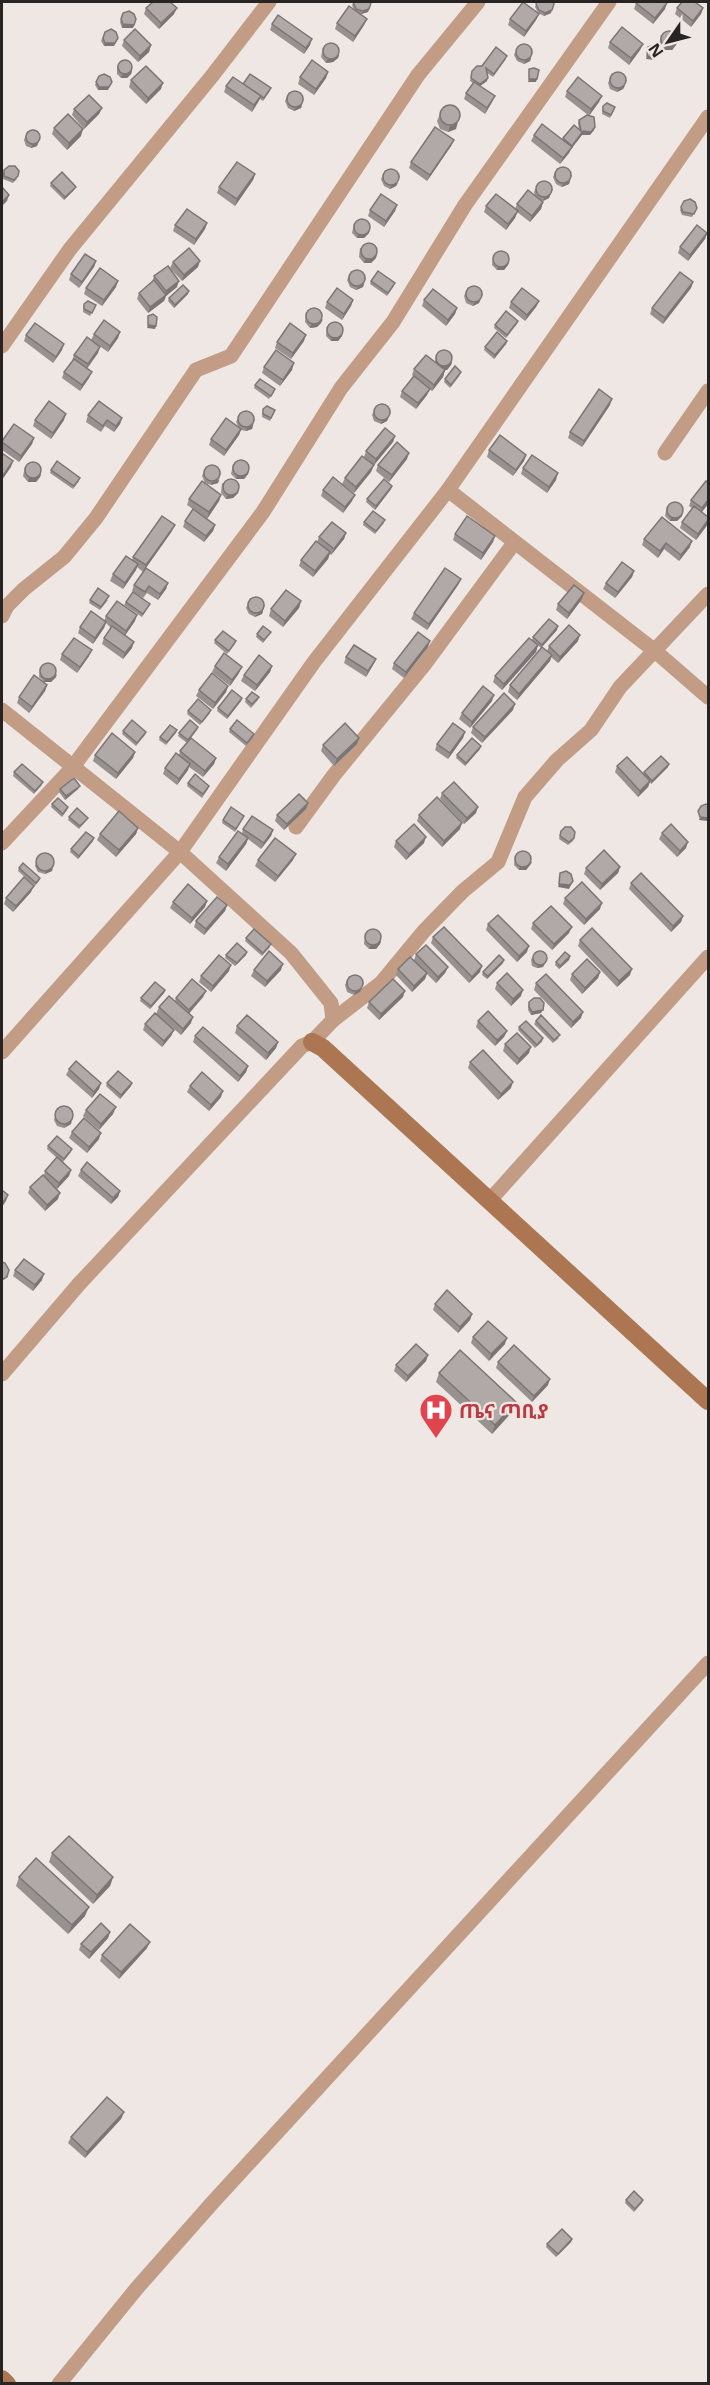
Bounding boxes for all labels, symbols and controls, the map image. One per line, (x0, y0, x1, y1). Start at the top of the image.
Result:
north arrow (638, 12, 698, 72)
text: N (643, 39, 668, 62)
hospital icon: ጤና ጣቢያ (418, 1392, 454, 1439)
place label: ጤና ጣቢያ (459, 1397, 548, 1424)

